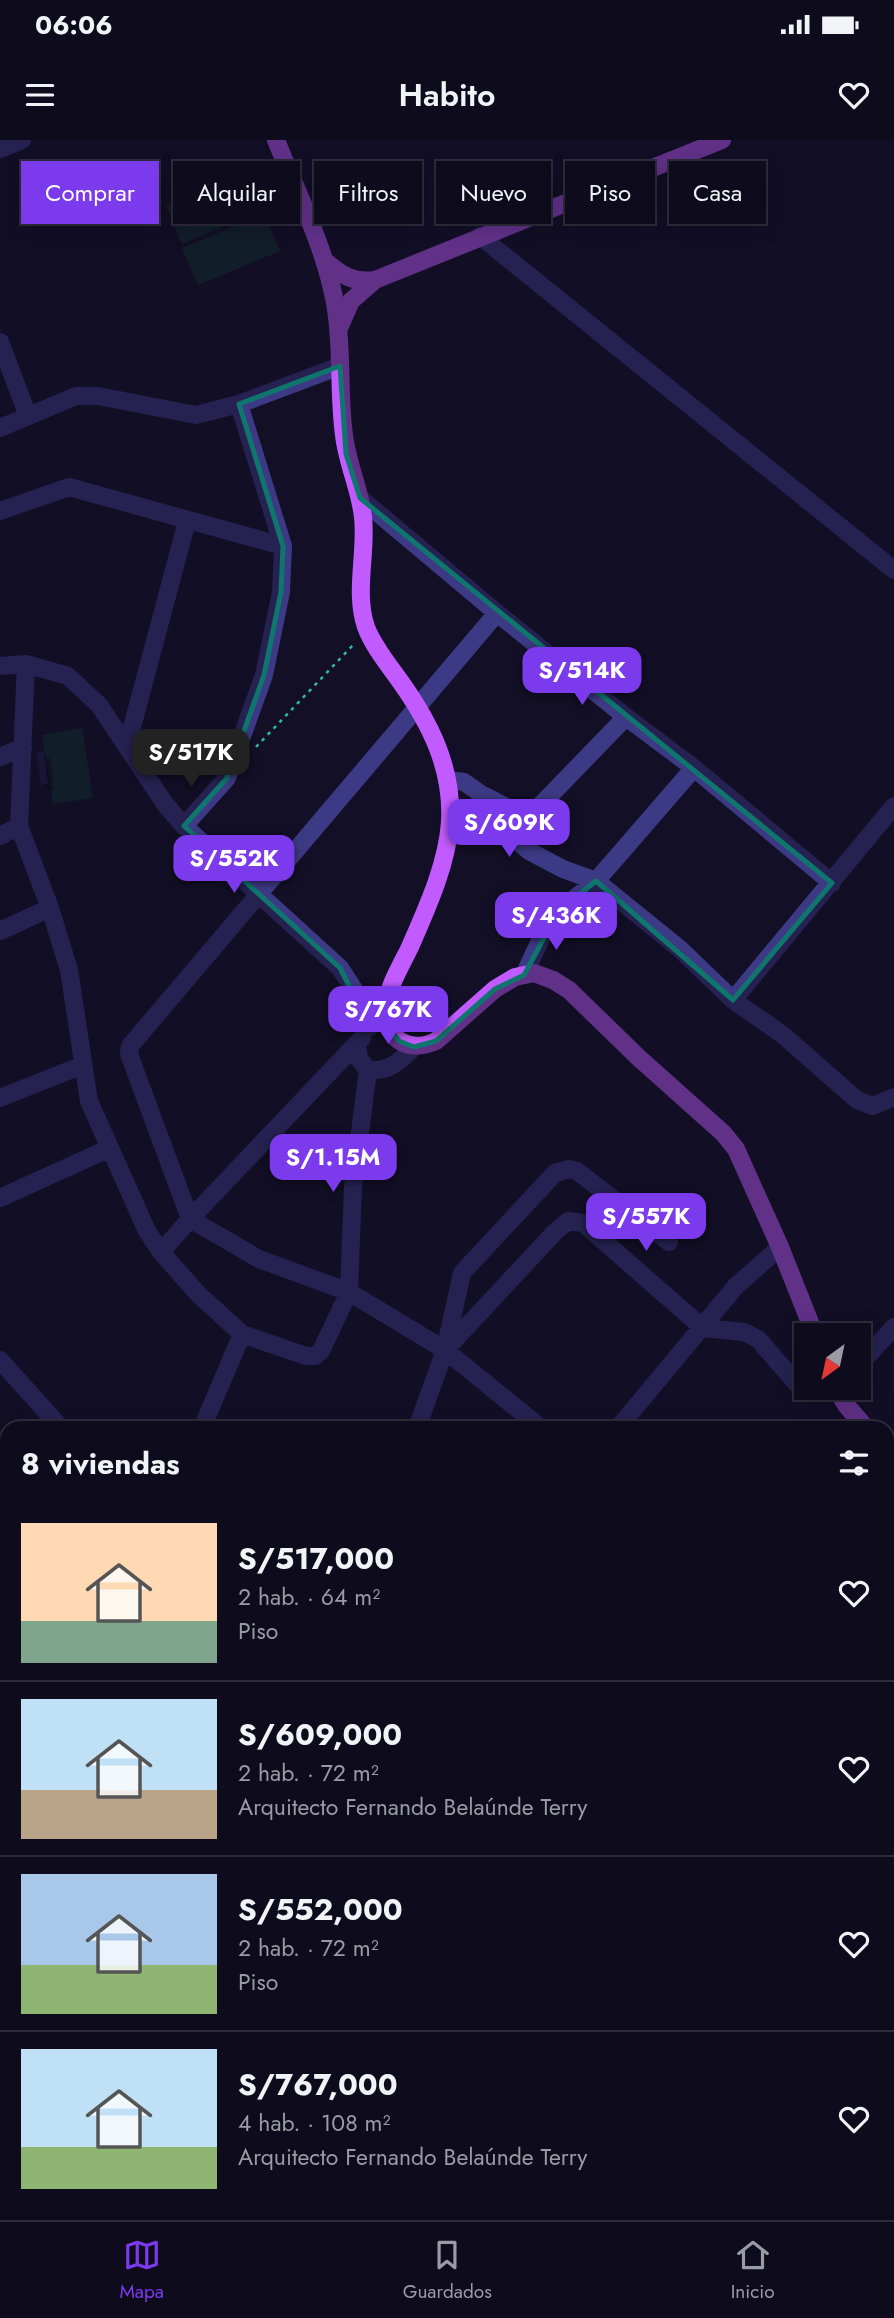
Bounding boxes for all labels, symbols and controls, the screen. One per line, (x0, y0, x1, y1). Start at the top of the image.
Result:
text: 06:06 (35, 6, 113, 44)
text: Habito (399, 72, 495, 118)
icon: menu (21, 76, 59, 114)
icon: heart (835, 76, 873, 114)
chip: Comprar (21, 161, 159, 224)
chip: Alquilar (173, 161, 300, 224)
chip: Filtros (314, 161, 422, 224)
chip: Nuevo (436, 161, 551, 224)
chip: Piso (565, 161, 655, 224)
chip: Casa (669, 161, 766, 224)
pin: S/514K (525, 648, 639, 707)
text: S/514K (538, 653, 626, 687)
pin: S/517K (134, 730, 248, 789)
text: S/517K (149, 735, 233, 769)
pin: S/609K (452, 800, 566, 859)
text: S/609K (464, 805, 554, 839)
pin: S/552K (177, 836, 291, 895)
text: S/552K (189, 841, 279, 875)
pin: S/436K (499, 892, 613, 952)
text: S/436K (511, 898, 601, 932)
pin: S/767K (331, 986, 445, 1046)
text: S/767K (344, 992, 432, 1026)
pin: S/1.15M (268, 1135, 398, 1194)
text: S/1.15M (286, 1140, 380, 1174)
pin: S/557K (589, 1194, 703, 1253)
text: S/557K (602, 1199, 690, 1233)
north arrow (794, 1323, 872, 1400)
map controls (794, 1323, 871, 1400)
text: 8 viviendas (21, 1442, 180, 1485)
icon: filters (835, 1444, 873, 1482)
text: S/517,000 (238, 1537, 394, 1580)
icon: home (77, 1551, 161, 1635)
icon: heart (835, 1574, 873, 1612)
text: 2 hab. · 64 m² (238, 1580, 380, 1614)
text: Piso (238, 1614, 278, 1648)
text: S/609,000 (238, 1713, 402, 1756)
icon: home (77, 1727, 161, 1811)
icon: heart (835, 1750, 873, 1788)
text: 2 hab. · 72 m² (238, 1756, 379, 1790)
text: Arquitecto Fernando Belaúnde Terry (238, 1790, 587, 1824)
text: S/552,000 (238, 1888, 403, 1931)
icon: home (77, 1902, 161, 1986)
icon: heart (835, 1925, 873, 1963)
text: 2 hab. · 72 m² (238, 1931, 379, 1965)
text: Piso (238, 1965, 278, 1999)
text: S/767,000 (238, 2063, 398, 2106)
icon: home (77, 2077, 161, 2161)
icon: heart (835, 2100, 873, 2138)
text: 4 hab. · 108 m² (238, 2106, 391, 2140)
text: Arquitecto Fernando Belaúnde Terry (238, 2140, 587, 2174)
tab: Mapa (119, 2236, 164, 2305)
tab: Guardados (403, 2236, 492, 2305)
tab: Inicio (731, 2236, 775, 2305)

